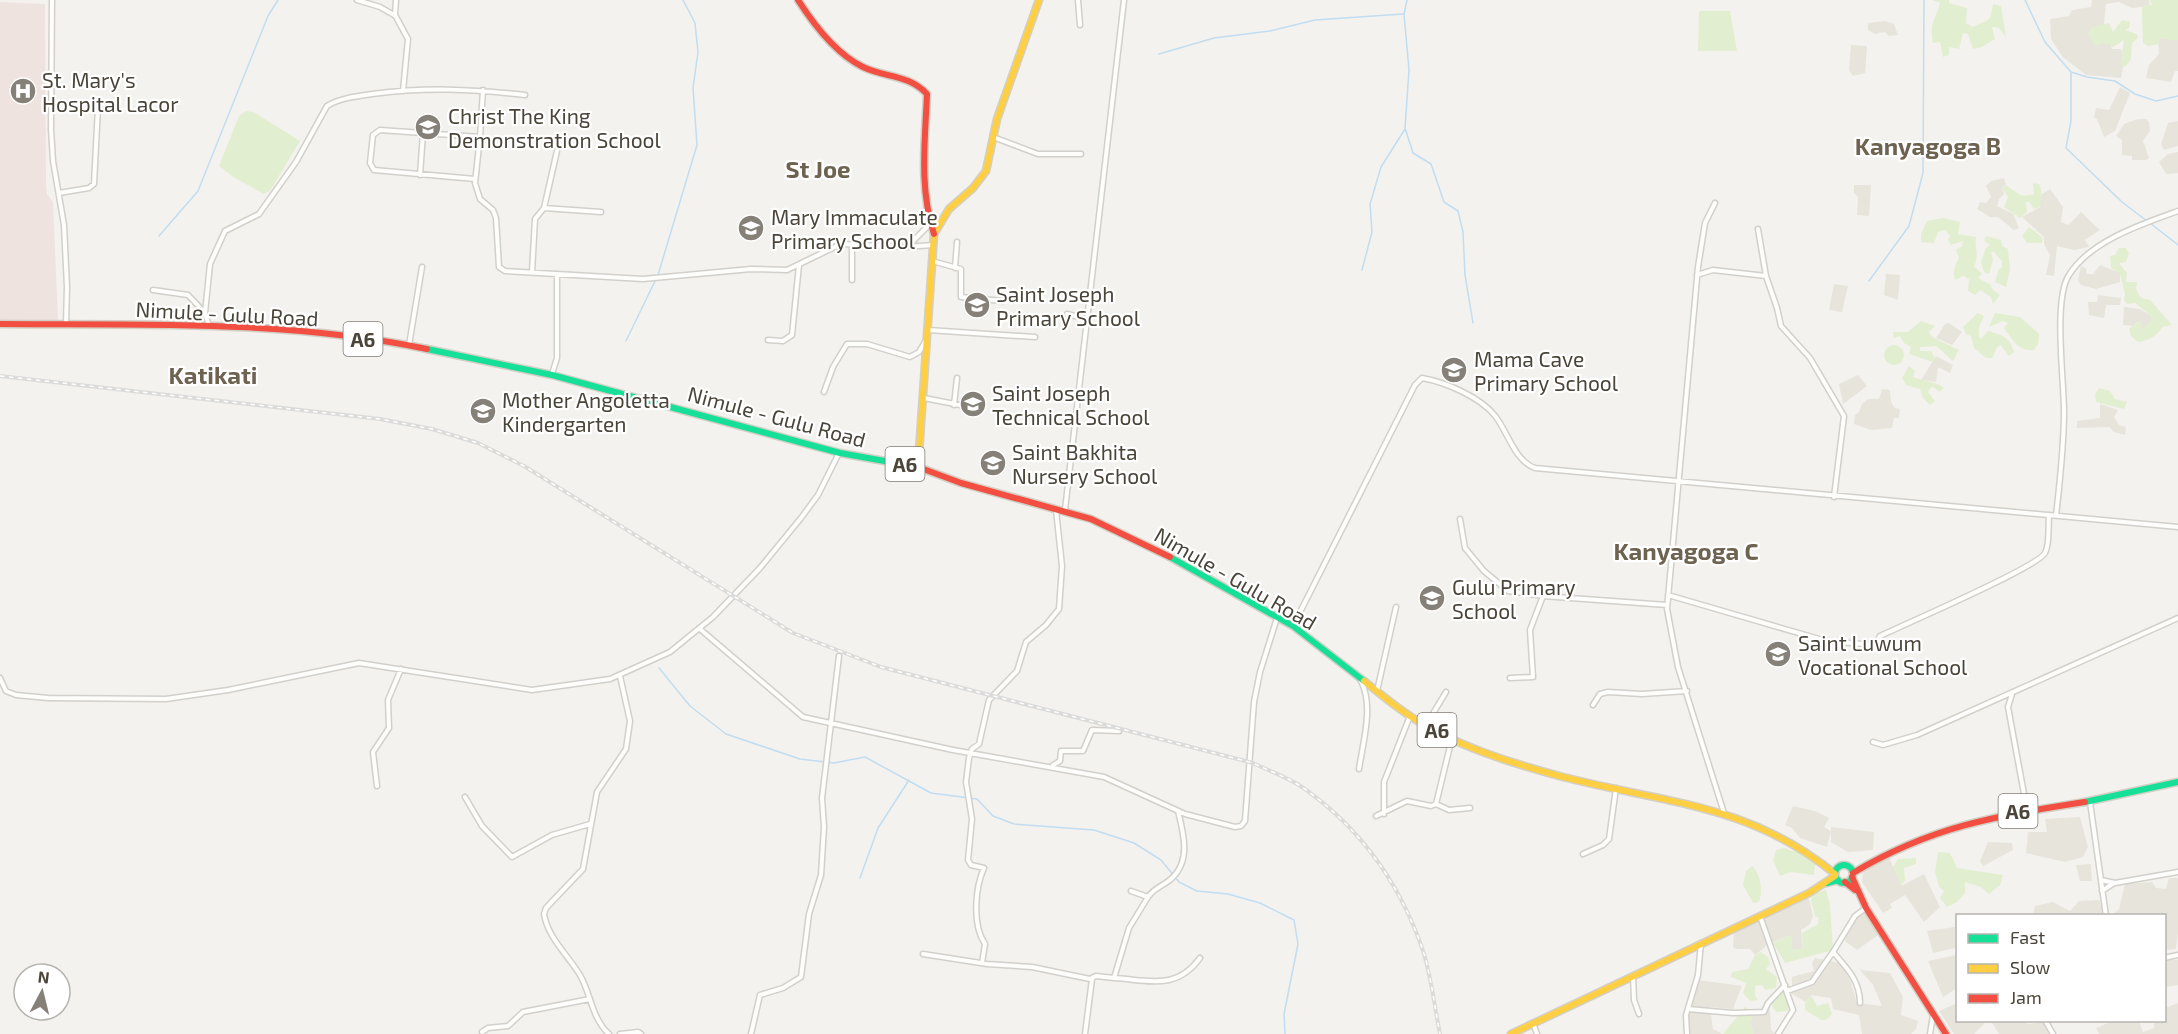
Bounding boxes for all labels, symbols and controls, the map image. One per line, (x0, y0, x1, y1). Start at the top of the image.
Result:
place label: St. Mary's Hospital Lacor (42, 67, 179, 116)
hospital icon: St. Mary's Hospital Lacor (8, 76, 38, 106)
place label: Christ The King Demonstration School (448, 103, 661, 152)
school or university icon: Christ The King Demonstration School (413, 112, 443, 142)
district label: Kanyagoga B (1855, 131, 2001, 160)
district label: St Joe (785, 154, 851, 183)
place label: Mary Immaculate Primary School (771, 204, 938, 253)
school or university icon: Mary Immaculate Primary School (736, 213, 766, 243)
place label: Saint Joseph Primary School (996, 281, 1141, 330)
school or university icon: Saint Joseph Primary School (962, 290, 992, 320)
street label: Nimule - Gulu Road (135, 296, 319, 330)
road number: A6 (344, 322, 382, 356)
place label: Mama Cave Primary School (1474, 346, 1619, 395)
school or university icon: Mama Cave Primary School (1439, 355, 1469, 385)
district label: Katikati (169, 360, 257, 389)
street label: Nimule - Gulu Road (685, 380, 869, 452)
place label: Saint Joseph Technical School (992, 380, 1150, 429)
place label: Mother Angoletta Kindergarten (502, 387, 670, 436)
school or university icon: Saint Joseph Technical School (958, 389, 988, 419)
school or university icon: Mother Angoletta Kindergarten (468, 396, 498, 426)
place label: Saint Bakhita Nursery School (1012, 439, 1158, 488)
road number: A6 (886, 447, 924, 481)
school or university icon: Saint Bakhita Nursery School (978, 448, 1008, 478)
street label: Nimule - Gulu Road (1150, 521, 1322, 635)
district label: Kanyagoga C (1613, 536, 1759, 565)
place label: Gulu Primary School (1452, 574, 1576, 623)
school or university icon: Gulu Primary School (1417, 583, 1447, 613)
place label: Saint Luwum Vocational School (1798, 630, 1968, 679)
school or university icon: Saint Luwum Vocational School (1763, 639, 1793, 669)
road number: A6 (1418, 713, 1456, 747)
road number: A6 (1998, 794, 2038, 828)
legend (1956, 914, 2166, 1022)
text: Fast (2010, 926, 2045, 948)
text: Slow (2010, 956, 2051, 978)
north arrow (12, 962, 72, 1022)
text: N (37, 966, 51, 987)
text: Jam (2010, 986, 2042, 1008)

